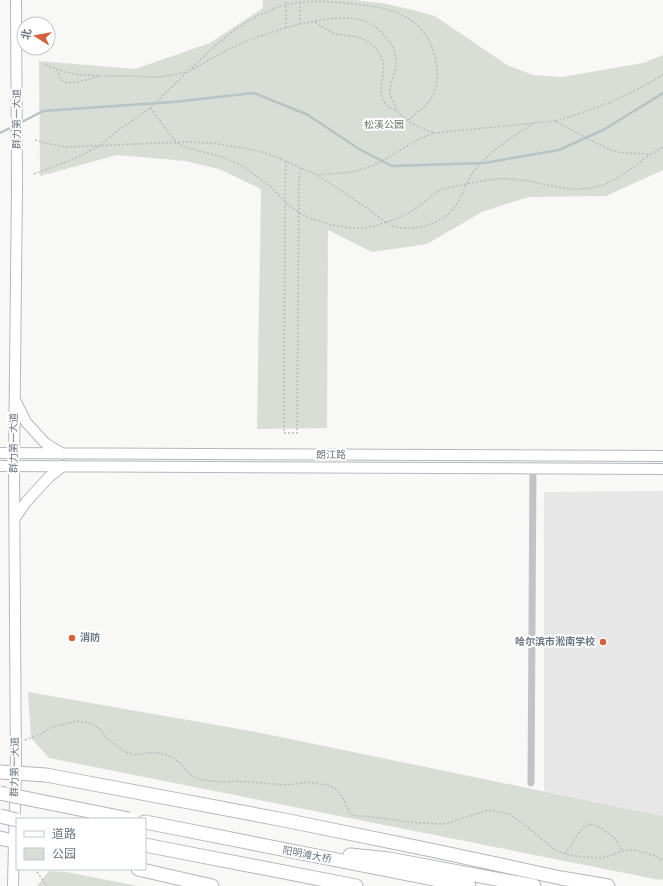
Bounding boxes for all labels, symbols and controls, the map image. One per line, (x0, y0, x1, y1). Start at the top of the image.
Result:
north arrow (16, 16, 56, 56)
text: 北 (19, 28, 34, 41)
street label: 群力第一大道 (11, 89, 23, 149)
park label: 松溪公园 (364, 119, 404, 131)
street label: 群力第一大道 (8, 413, 20, 473)
street label: 朗江路 (316, 449, 346, 461)
place label: 消防 (80, 632, 100, 644)
marker: 消防 (67, 633, 77, 643)
place label: 哈尔滨市淞南学校 (515, 635, 595, 648)
marker: 哈尔滨市淞南学校 (598, 637, 608, 647)
street label: 群力第一大道 (8, 737, 22, 797)
legend (16, 818, 146, 870)
text: 道路 (52, 827, 76, 841)
street label: 阳明滩大桥 (281, 844, 333, 866)
text: 公园 (52, 847, 76, 861)

